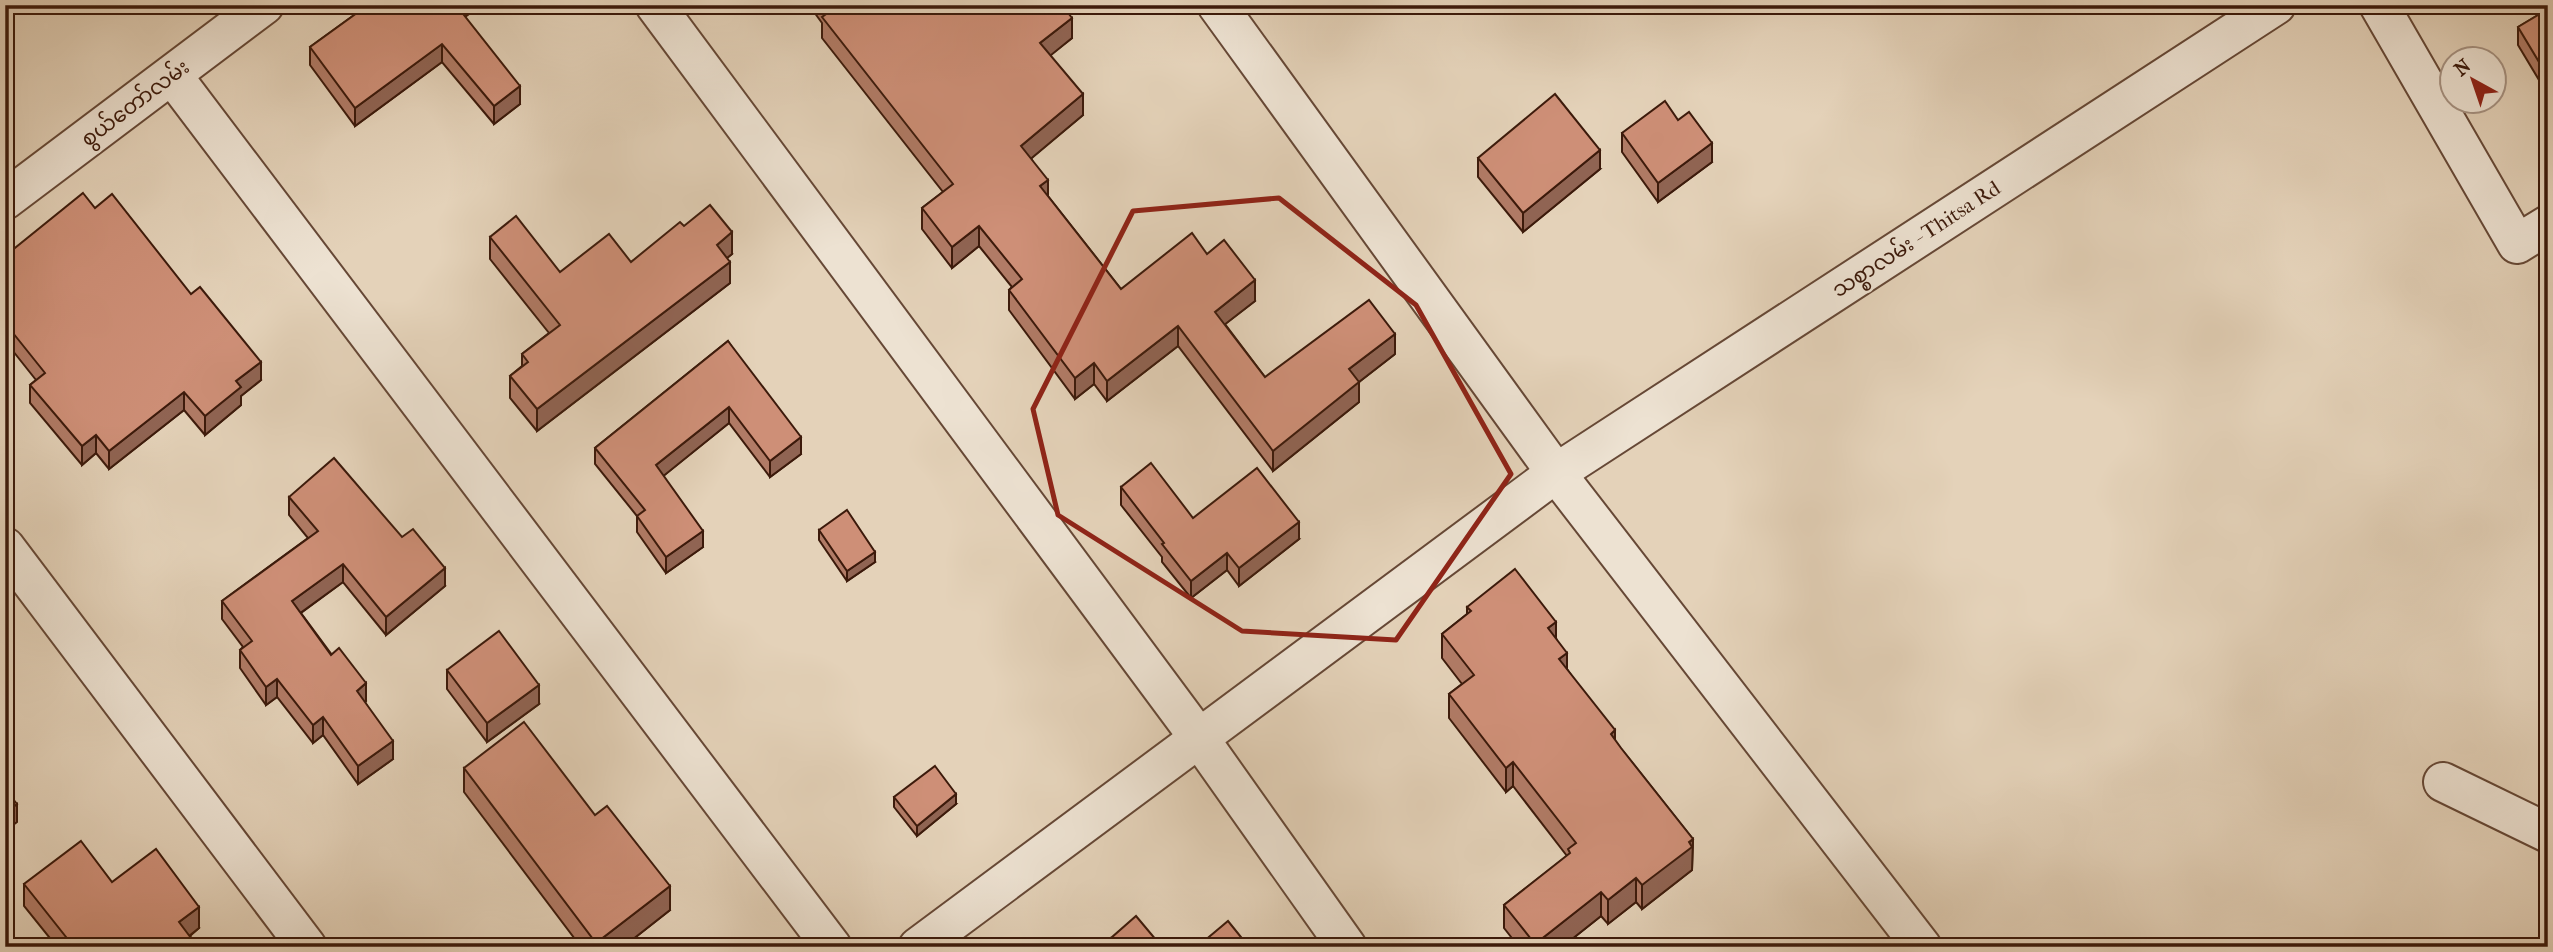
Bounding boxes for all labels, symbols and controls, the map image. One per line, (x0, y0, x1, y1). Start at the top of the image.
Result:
north arrow (2438, 46, 2508, 116)
street label: စွယ်တော်လမ်း (74, 51, 196, 155)
text: N (2450, 54, 2476, 81)
street label: သစ္စာလမ်း - Thitsa Rd (1825, 172, 2008, 307)

